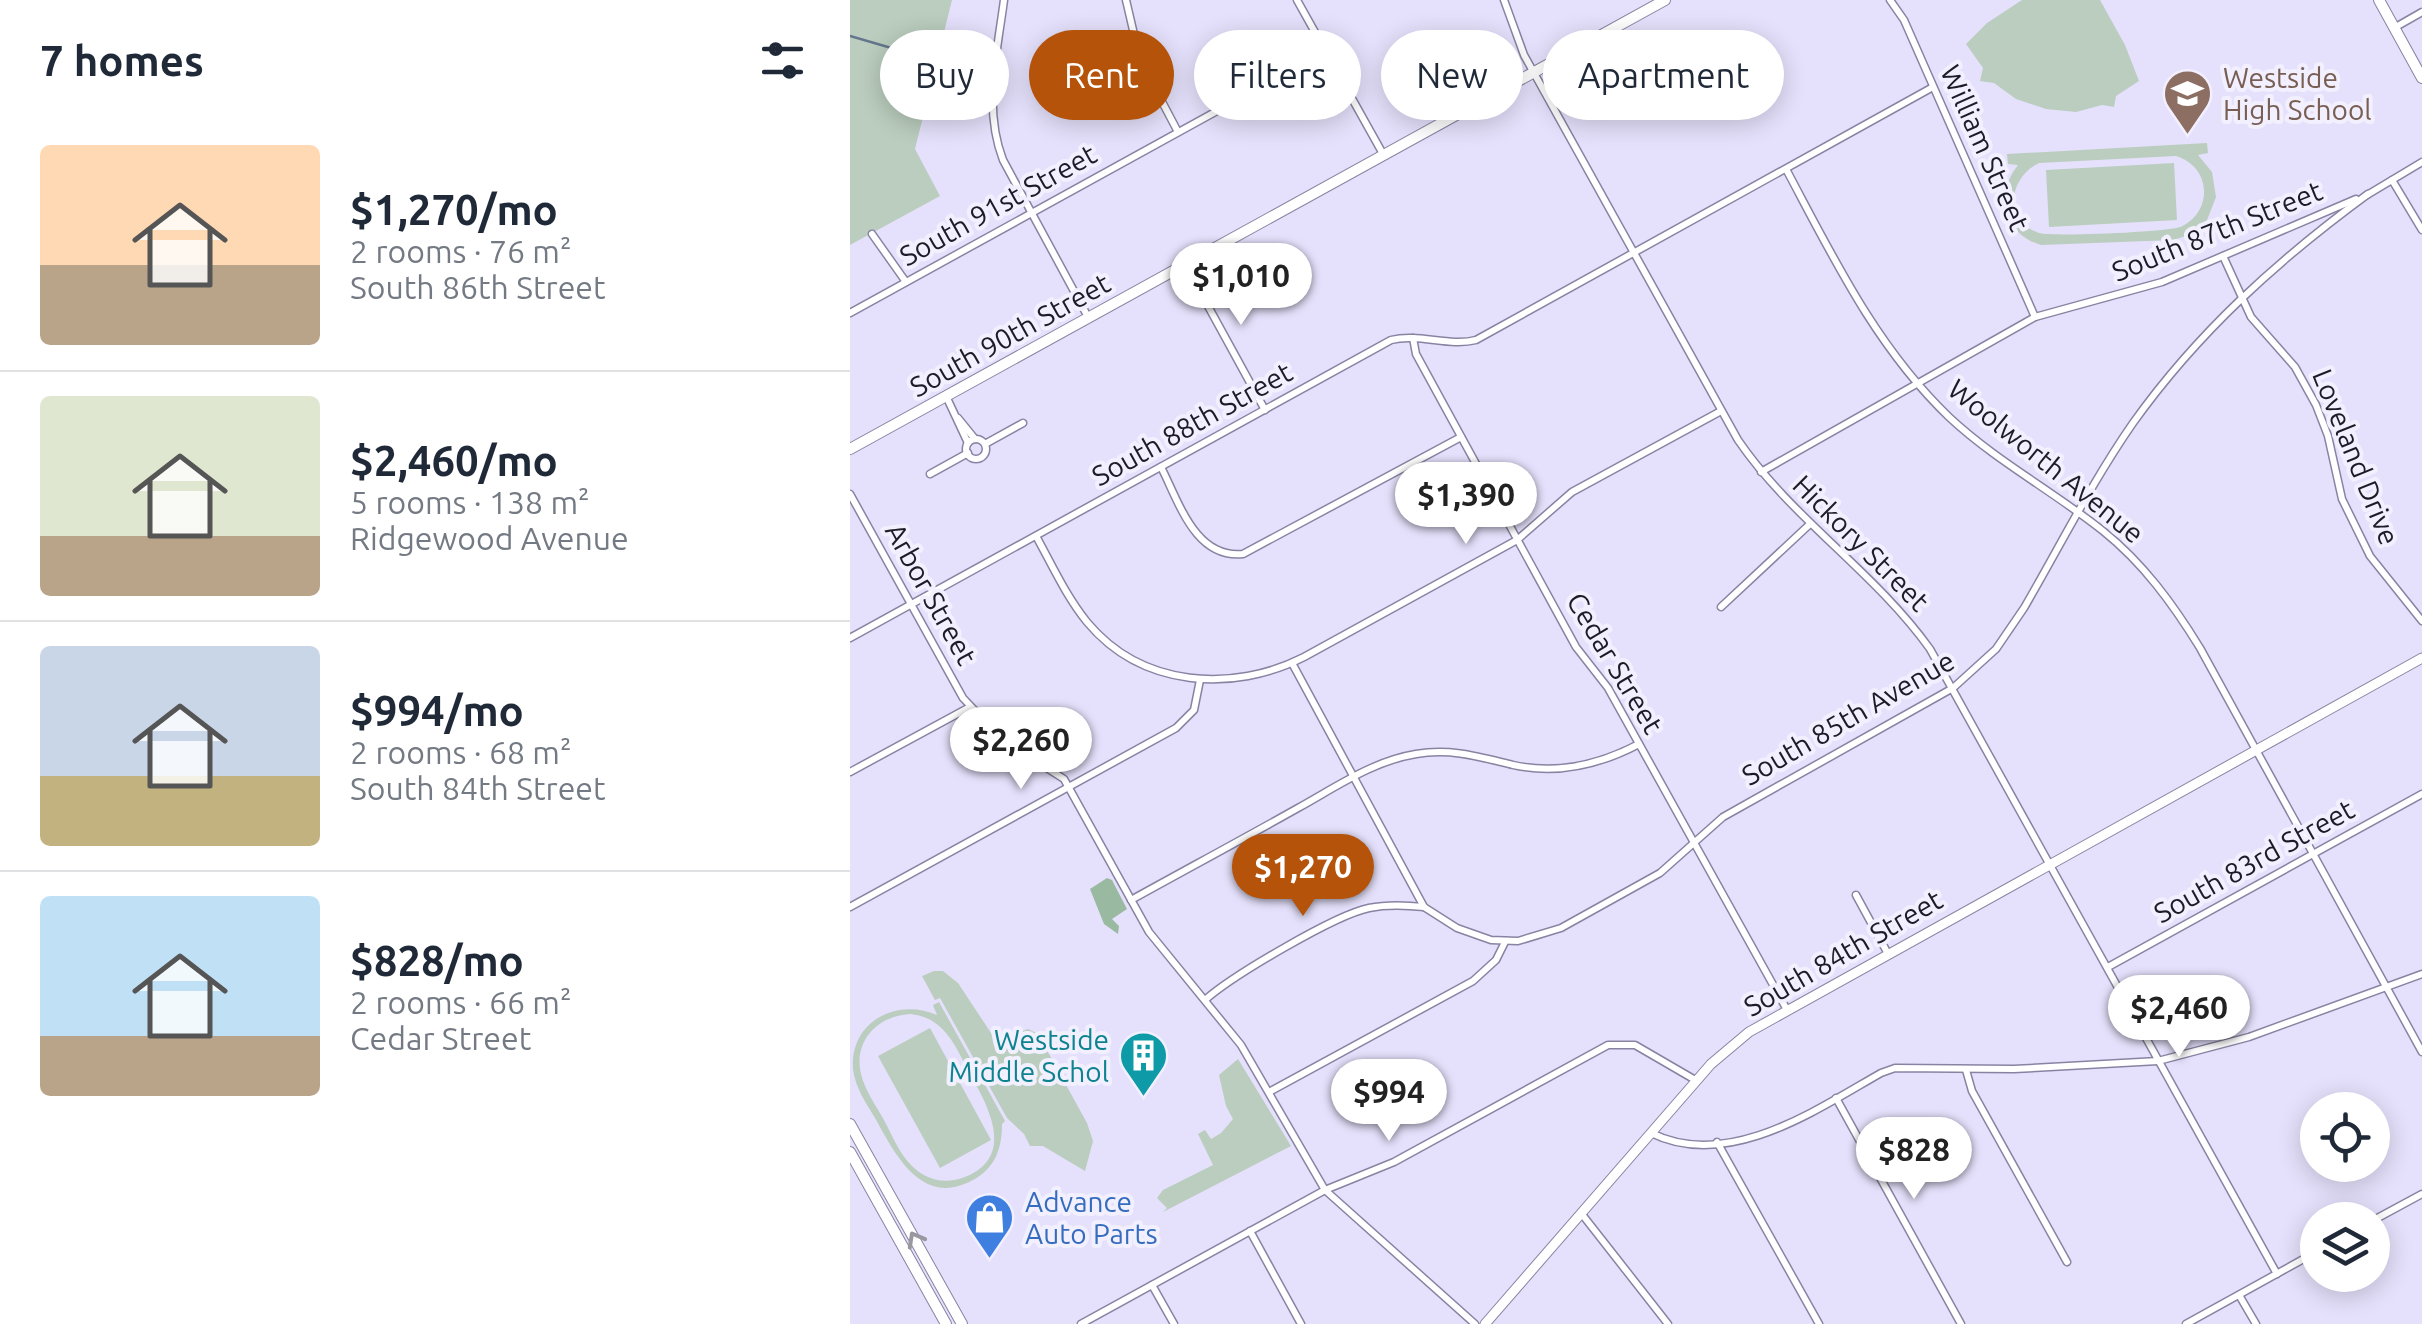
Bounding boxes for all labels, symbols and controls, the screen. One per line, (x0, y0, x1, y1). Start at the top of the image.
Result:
chip: Buy (880, 30, 1009, 120)
chip: Rent (1029, 30, 1174, 120)
chip: Filters (1194, 30, 1361, 120)
chip: New (1381, 30, 1523, 120)
chip: Apartment (1543, 30, 1784, 120)
icon: filters (755, 33, 810, 88)
text: 7 homes (40, 37, 204, 84)
street label: William Street (1935, 60, 2036, 235)
place label: Westside High School (2223, 62, 2372, 125)
school or university icon: Westside High School (2162, 68, 2214, 136)
street label: South 91st Street (894, 138, 1101, 271)
street label: South 87th Street (2107, 174, 2326, 287)
icon: home (120, 185, 240, 305)
text: $1,270/mo (350, 186, 558, 233)
text: 2 rooms · 76 m² (350, 233, 571, 269)
pin: $1,010 (1160, 243, 1322, 328)
text: $1,010 (1192, 257, 1290, 293)
street label: South 90th Street (904, 267, 1115, 402)
text: South 86th Street (350, 269, 606, 305)
street label: South 88th Street (1086, 356, 1297, 491)
street label: Loveland Drive (2307, 365, 2406, 549)
street label: Woolworth Avenue (1943, 372, 2150, 549)
icon: home (120, 436, 240, 556)
text: $2,460/mo (350, 437, 558, 484)
pin: $1,390 (1385, 462, 1547, 547)
street label: Hickory Street (1787, 469, 1935, 617)
text: $1,390 (1417, 476, 1515, 512)
text: 5 rooms · 138 m² (350, 484, 590, 520)
street label: Arbor Street (880, 518, 983, 670)
text: Ridgewood Avenue (350, 520, 629, 556)
street label: Cedar Street (1561, 587, 1670, 739)
street label: South 85th Avenue (1736, 644, 1959, 791)
icon: home (120, 686, 240, 806)
text: $994/mo (350, 687, 524, 734)
pin: $2,260 (940, 707, 1102, 792)
text: $2,260 (972, 721, 1070, 757)
text: 2 rooms · 68 m² (350, 734, 571, 770)
text: South 84th Street (350, 770, 606, 806)
street label: South 83rd Street (2148, 793, 2359, 928)
pin: $1,270 (1222, 834, 1384, 919)
text: $1,270 (1254, 848, 1352, 884)
street label: South 84th Street (1738, 883, 1947, 1022)
icon: home (120, 936, 240, 1056)
text: $828/mo (350, 937, 524, 984)
pin: $2,460 (2098, 975, 2260, 1060)
text: 2 rooms · 66 m² (350, 984, 571, 1020)
text: $2,460 (2130, 989, 2228, 1025)
text: Cedar Street (350, 1020, 531, 1056)
place label: Westside Middle Schol (949, 1024, 1109, 1087)
building icon: Westside Middle Schol (1118, 1030, 1170, 1098)
pin: $994 (1330, 1059, 1448, 1144)
text: $994 (1353, 1073, 1425, 1109)
map controls (2300, 1092, 2390, 1292)
button: locate (2300, 1092, 2390, 1182)
pin: $828 (1855, 1117, 1973, 1202)
text: $828 (1878, 1131, 1950, 1167)
place label: Advance Auto Parts (1025, 1186, 1158, 1249)
shop icon: Advance Auto Parts (964, 1192, 1016, 1260)
button: layers (2300, 1202, 2390, 1292)
one-way arrow (907, 1232, 927, 1250)

